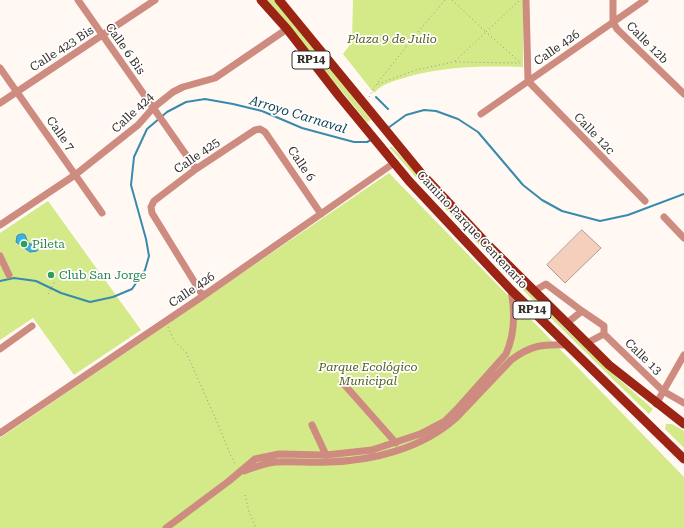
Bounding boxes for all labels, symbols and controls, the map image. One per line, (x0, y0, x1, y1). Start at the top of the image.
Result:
street label: Calle 12b (623, 19, 671, 67)
street label: Calle 6 Bis (102, 20, 148, 78)
street label: Calle 423 Bis (27, 23, 97, 75)
street label: Calle 426 (531, 27, 583, 69)
park label: Plaza 9 de Julio (347, 32, 437, 46)
road number: RP14 (292, 51, 330, 69)
street label: Calle 424 (109, 90, 157, 136)
water label: Arroyo Carnaval (248, 93, 348, 137)
street label: Calle 12c (571, 110, 617, 158)
street label: Calle 7 (43, 114, 77, 154)
street label: Calle 425 (171, 135, 223, 177)
street label: Calle 6 (284, 144, 318, 184)
street label: Camino Parque Centenario (414, 168, 530, 292)
place label: Pileta (32, 237, 65, 251)
marker: Pileta (19, 239, 29, 249)
place label: Club San Jorge (59, 268, 146, 282)
street label: Calle 426 (166, 269, 218, 311)
marker: Club San Jorge (46, 270, 56, 280)
road number: RP14 (513, 301, 551, 319)
street label: Calle 13 (622, 336, 664, 378)
park label: Parque Ecológico Municipal (319, 360, 417, 388)

